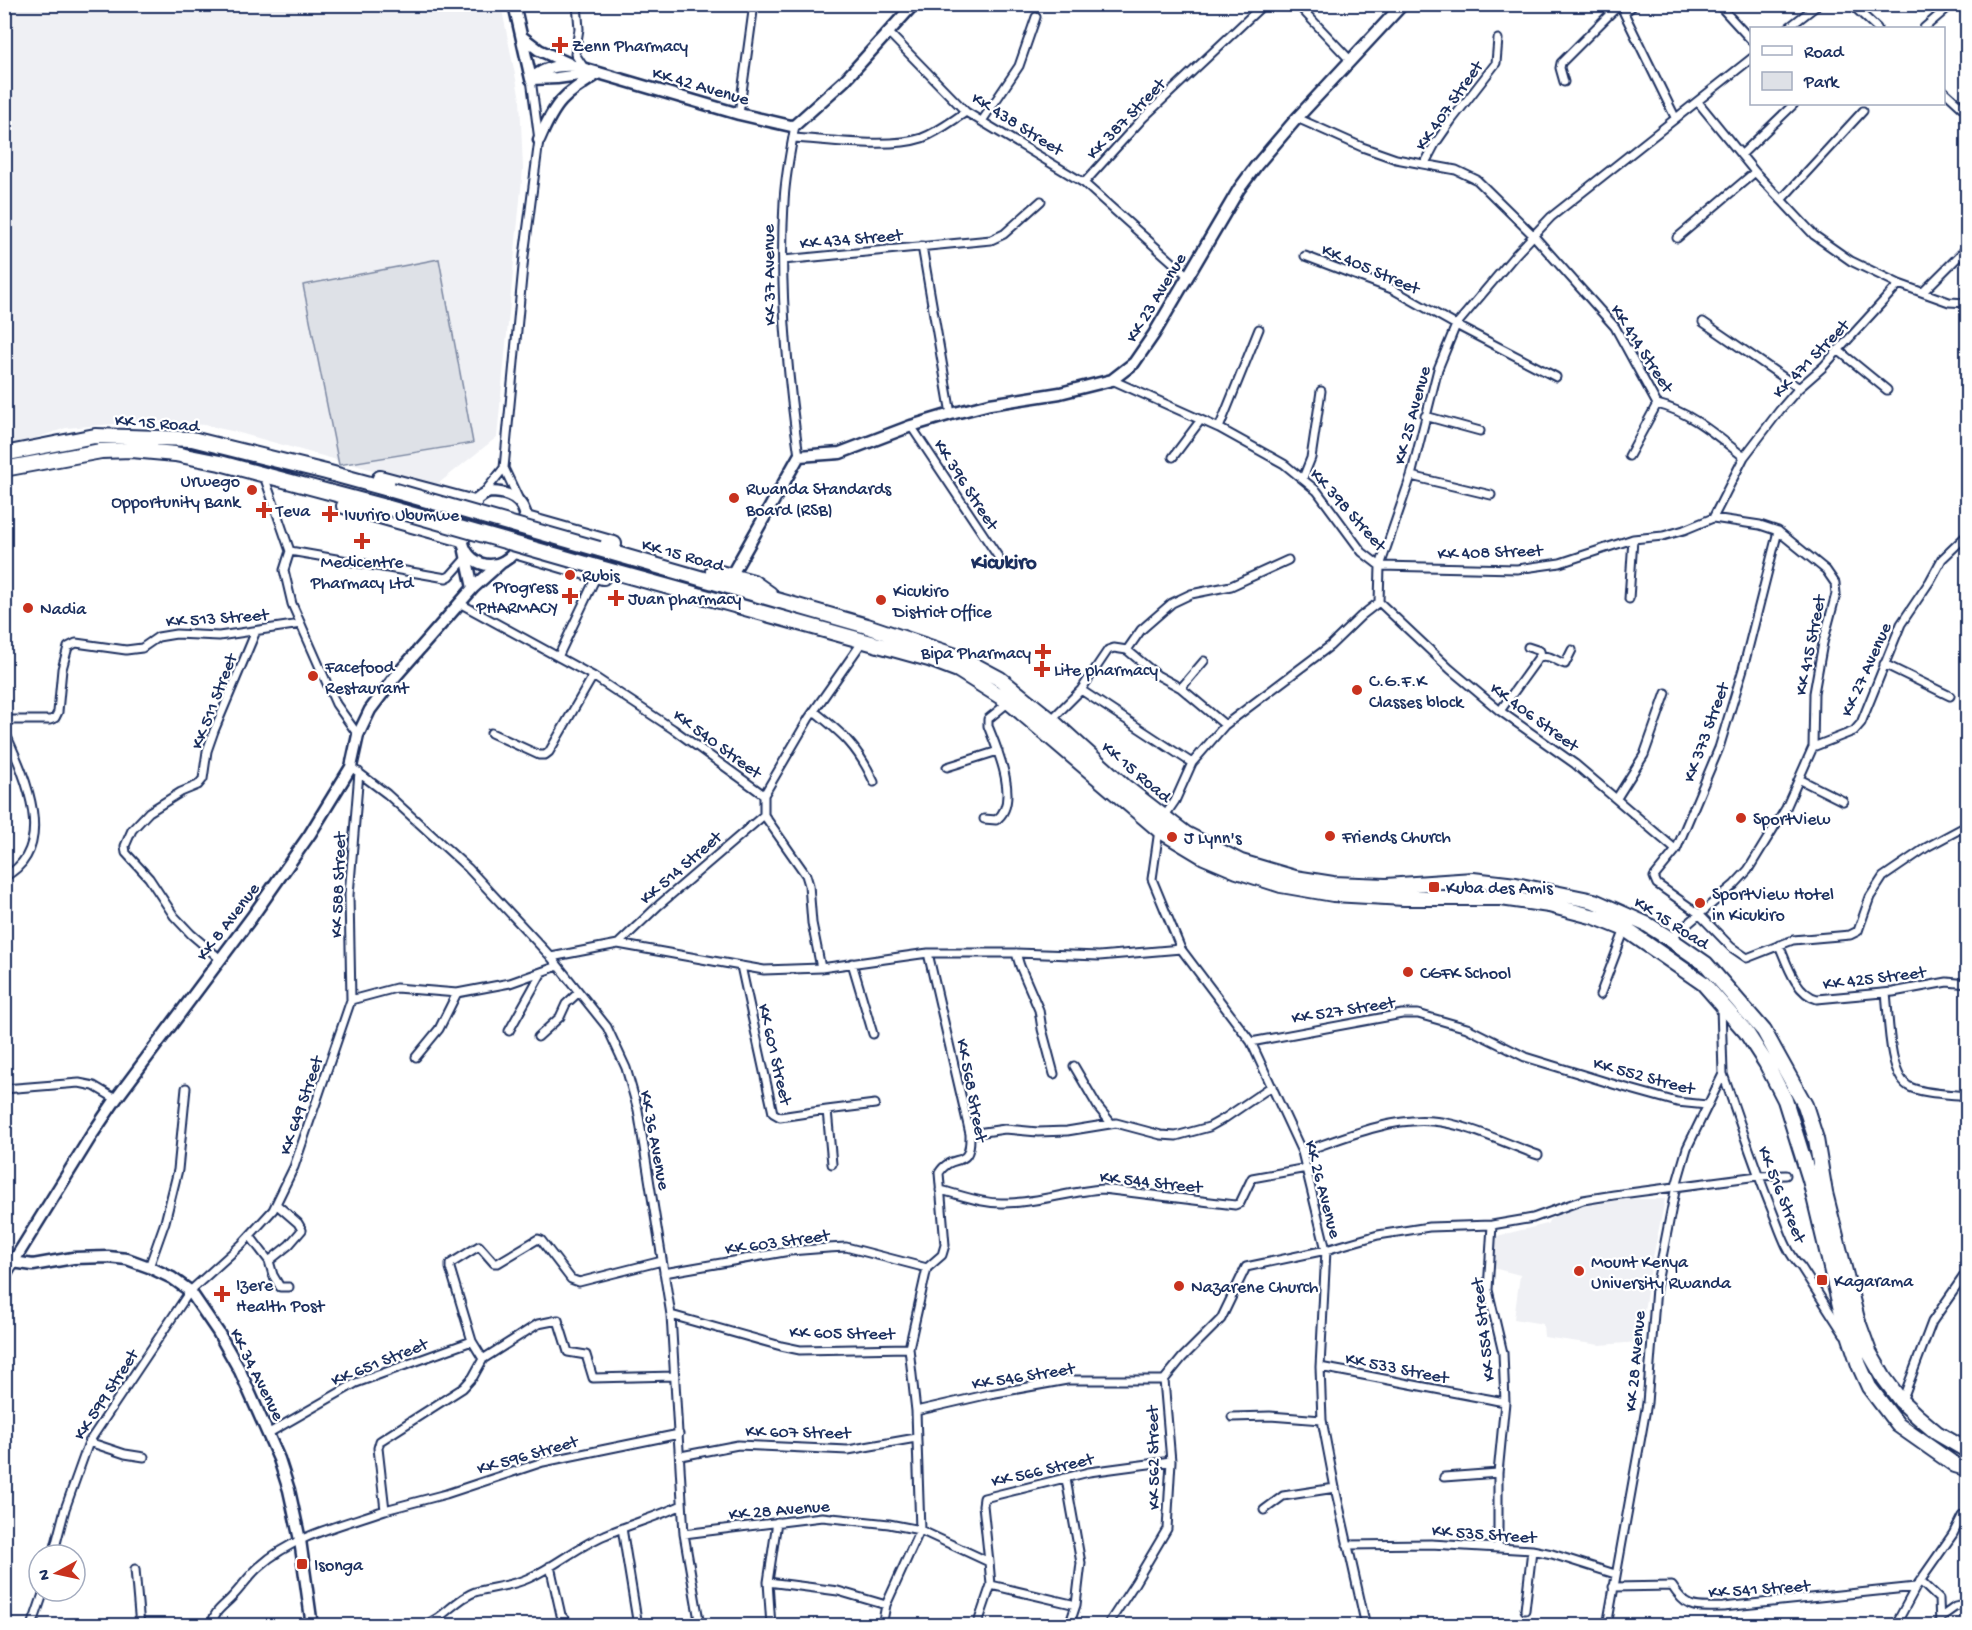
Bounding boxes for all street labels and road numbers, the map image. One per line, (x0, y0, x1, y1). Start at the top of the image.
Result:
street label: KK 407 Street (1411, 56, 1490, 155)
street label: KK 42 Avenue (649, 64, 752, 111)
street label: KK 387 Street (1083, 74, 1172, 165)
street label: KK 438 Street (967, 89, 1068, 162)
street label: KK 37 Avenue (759, 223, 782, 326)
street label: KK 434 Street (799, 225, 905, 255)
street label: KK 405 Street (1318, 240, 1424, 301)
street label: KK 23 Avenue (1122, 249, 1192, 347)
street label: KK 414 Street (1605, 301, 1678, 399)
street label: KK 471 Street (1769, 315, 1856, 404)
street label: KK 25 Avenue (1390, 364, 1437, 467)
street label: KK 15 Road (114, 411, 201, 438)
street label: KK 396 Street (928, 436, 1003, 536)
street label: KK 398 Street (1304, 465, 1391, 558)
street label: KK 15 Road (639, 535, 727, 578)
street label: KK 408 Street (1437, 541, 1545, 566)
street label: KK 415 Street (1791, 592, 1832, 697)
street label: KK 513 Street (165, 605, 271, 634)
street label: KK 27 Avenue (1837, 619, 1898, 720)
street label: KK 511 Street (188, 650, 244, 753)
street label: KK 406 Street (1485, 679, 1583, 758)
street label: KK 373 Street (1680, 679, 1736, 786)
street label: KK 540 Street (668, 706, 766, 785)
street label: KK 15 Road (1096, 738, 1176, 809)
street label: KK 514 Street (636, 827, 728, 910)
street label: KK 588 Street (327, 830, 352, 938)
street label: KK 8 Avenue (193, 879, 266, 966)
street label: KK 15 Road (1629, 893, 1713, 956)
street label: KK 425 Street (1822, 963, 1928, 996)
street label: KK 527 Street (1290, 993, 1398, 1030)
street label: KK 601 Street (752, 1002, 796, 1109)
street label: KK 568 Street (950, 1037, 991, 1146)
street label: KK 649 Street (276, 1052, 330, 1158)
street label: KK 552 Street (1590, 1054, 1698, 1101)
street label: KK 36 Avenue (634, 1089, 674, 1193)
street label: KK 26 Avenue (1298, 1138, 1345, 1242)
street label: KK 516 Street (1752, 1144, 1810, 1248)
street label: KK 544 Street (1098, 1168, 1205, 1199)
street label: KK 603 Street (724, 1226, 832, 1261)
street label: KK 554 Street (1468, 1275, 1501, 1382)
street label: KK 28 Avenue (1622, 1309, 1651, 1413)
street label: KK 605 Street (789, 1323, 896, 1346)
street label: KK 34 Avenue (224, 1326, 288, 1425)
street label: KK 651 Street (329, 1334, 433, 1392)
street label: KK 599 Street (70, 1345, 145, 1445)
street label: KK 533 Street (1343, 1349, 1451, 1390)
street label: KK 546 Street (971, 1359, 1078, 1396)
street label: KK 562 Street (1143, 1404, 1166, 1510)
street label: KK 607 Street (745, 1422, 852, 1445)
street label: KK 596 Street (475, 1432, 582, 1481)
street label: KK 566 Street (990, 1449, 1097, 1493)
street label: KK 28 Avenue (728, 1497, 831, 1526)
street label: KK 535 Street (1431, 1521, 1538, 1550)
street label: KK 541 Street (1708, 1576, 1812, 1605)

